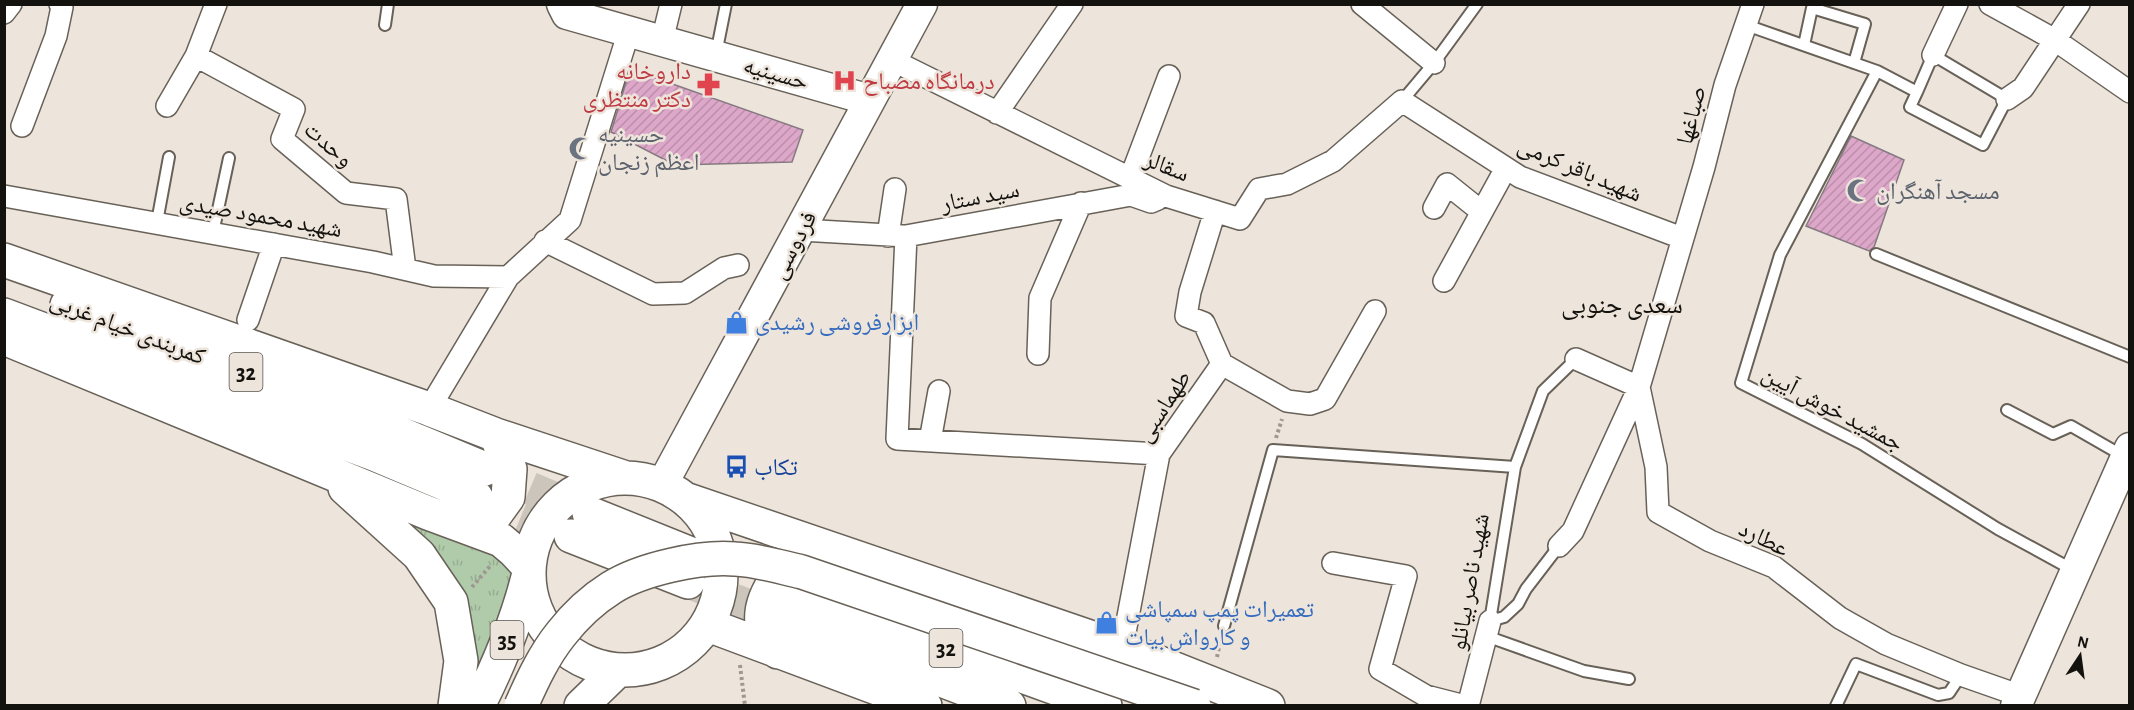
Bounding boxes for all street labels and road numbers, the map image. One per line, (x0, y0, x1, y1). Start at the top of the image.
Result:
street label: حسینیه (740, 53, 811, 95)
street label: صباغها (1673, 84, 1712, 147)
street label: وحدت (299, 117, 358, 172)
street label: شهید باقر کرمی (1514, 133, 1645, 208)
street label: سقالر (1140, 147, 1192, 187)
street label: سید ستار (938, 178, 1022, 217)
street label: شهید محمود صیدی (178, 190, 344, 243)
street label: فردوسی (766, 208, 823, 284)
street label: کمربندی خیام غربی (46, 288, 208, 372)
road number: 32 (230, 353, 262, 391)
street label: جمشید خوش آیین (1757, 361, 1908, 457)
street label: طهماسبی (1132, 366, 1197, 447)
street label: شهید ناصر بیانلو (1446, 512, 1495, 653)
street label: عطارد (1735, 517, 1792, 561)
road number: 35 (490, 621, 524, 659)
road number: 32 (930, 629, 962, 667)

